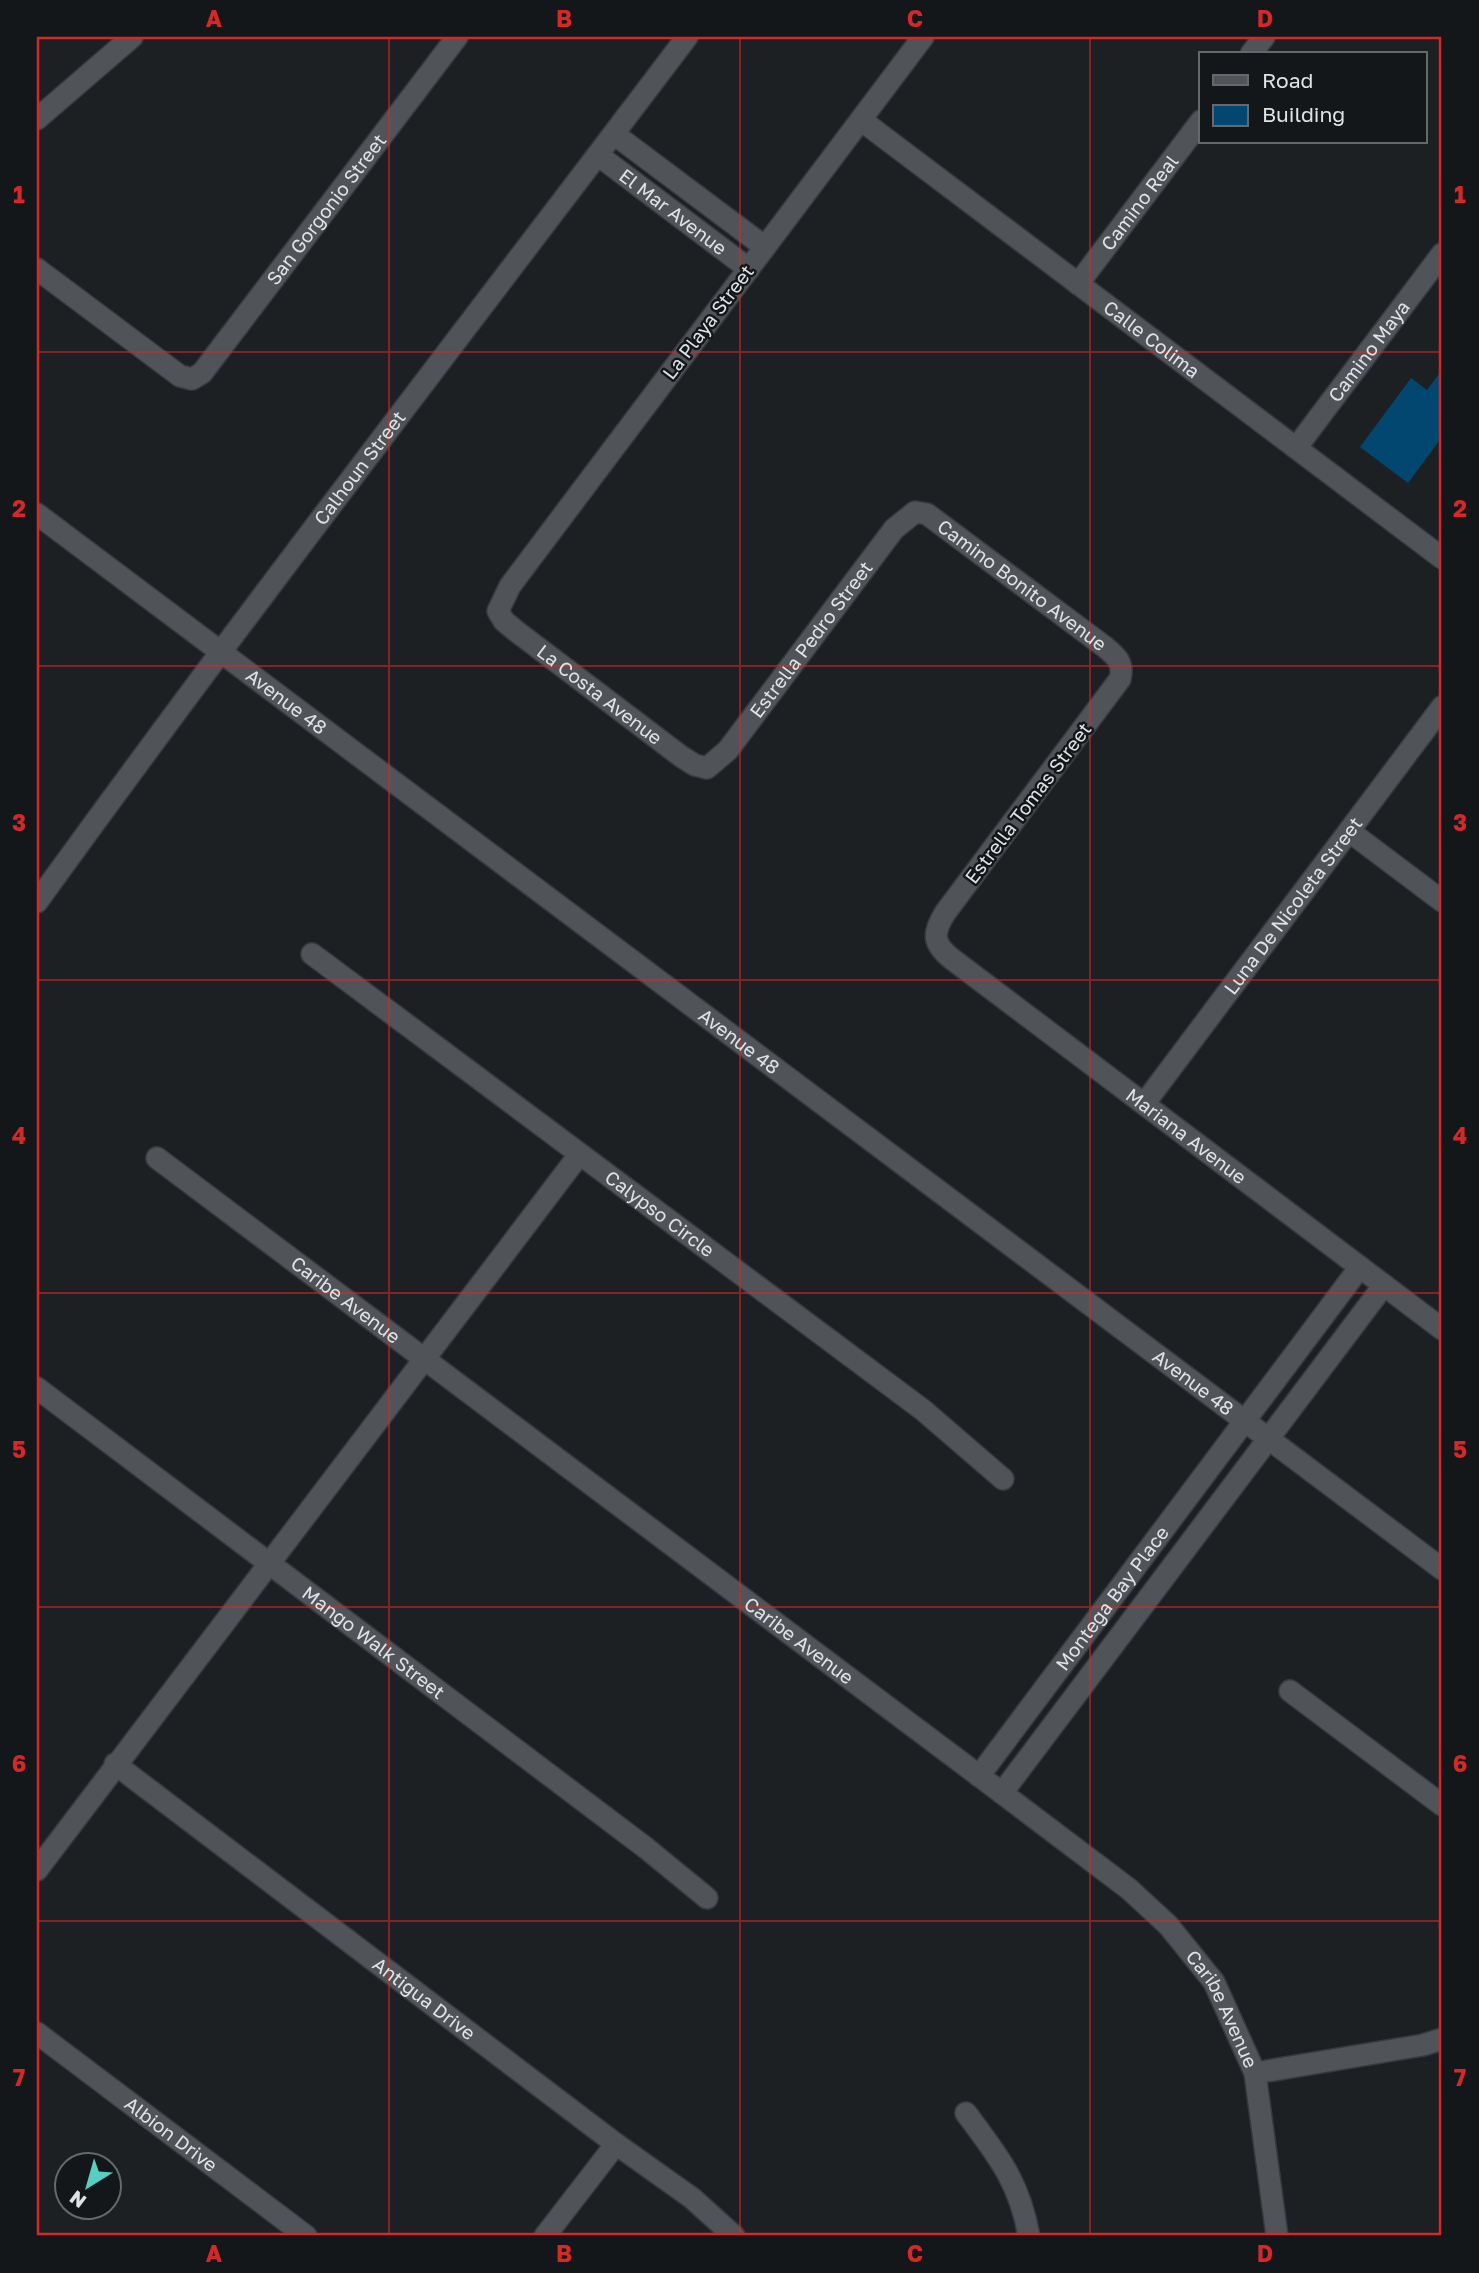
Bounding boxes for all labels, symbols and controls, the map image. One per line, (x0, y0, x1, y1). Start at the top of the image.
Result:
text: A (206, 4, 223, 32)
text: B (556, 4, 572, 32)
text: C (907, 4, 923, 32)
text: D (1257, 4, 1273, 32)
legend (1199, 52, 1426, 144)
text: Road (1262, 67, 1313, 93)
text: Building (1262, 101, 1345, 127)
street label: San Gorgonio Street (261, 129, 390, 289)
street label: Camino Real (1096, 150, 1183, 255)
street label: El Mar Avenue (615, 163, 732, 259)
text: 1 (13, 180, 25, 208)
text: 1 (1454, 180, 1466, 208)
street label: La Playa Street (657, 260, 758, 383)
street label: Calle Colima (1099, 295, 1205, 382)
street label: Camino Maya (1323, 296, 1414, 406)
street label: Calhoun Street (309, 406, 410, 529)
text: 2 (12, 494, 26, 522)
text: 2 (1453, 494, 1467, 522)
street label: Camino Bonito Avenue (933, 514, 1111, 655)
street label: Estrella Pedro Street (744, 556, 877, 722)
street label: La Costa Avenue (533, 639, 667, 749)
street label: Avenue 48 (242, 663, 332, 739)
street label: Estrella Tomas Street (960, 718, 1096, 888)
text: 3 (12, 808, 26, 836)
text: 3 (1453, 808, 1467, 836)
street label: Luna De Nicoleta Street (1218, 812, 1366, 999)
street label: Avenue 48 (694, 1003, 784, 1079)
street label: Mariana Avenue (1122, 1083, 1251, 1188)
text: 4 (12, 1121, 26, 1149)
text: 4 (1453, 1121, 1467, 1149)
street label: Calypso Circle (601, 1165, 719, 1261)
street label: Caribe Avenue (287, 1251, 405, 1348)
street label: Avenue 48 (1149, 1344, 1239, 1420)
text: 5 (12, 1435, 26, 1463)
text: 5 (1453, 1435, 1467, 1463)
street label: Montega Bay Place (1050, 1521, 1173, 1675)
street label: Mango Walk Street (298, 1581, 450, 1703)
street label: Caribe Avenue (740, 1592, 858, 1688)
text: 6 (12, 1749, 26, 1777)
text: 6 (1453, 1749, 1467, 1777)
street label: Caribe Avenue (1182, 1945, 1263, 2071)
street label: Antigua Drive (369, 1952, 480, 2044)
text: 7 (13, 2063, 25, 2091)
text: 7 (1454, 2063, 1466, 2091)
street label: Albion Drive (120, 2091, 222, 2176)
north arrow (52, 2150, 122, 2220)
text: N (65, 2186, 90, 2214)
text: A (206, 2239, 223, 2267)
text: B (556, 2239, 572, 2267)
text: C (907, 2239, 923, 2267)
text: D (1257, 2239, 1273, 2267)

